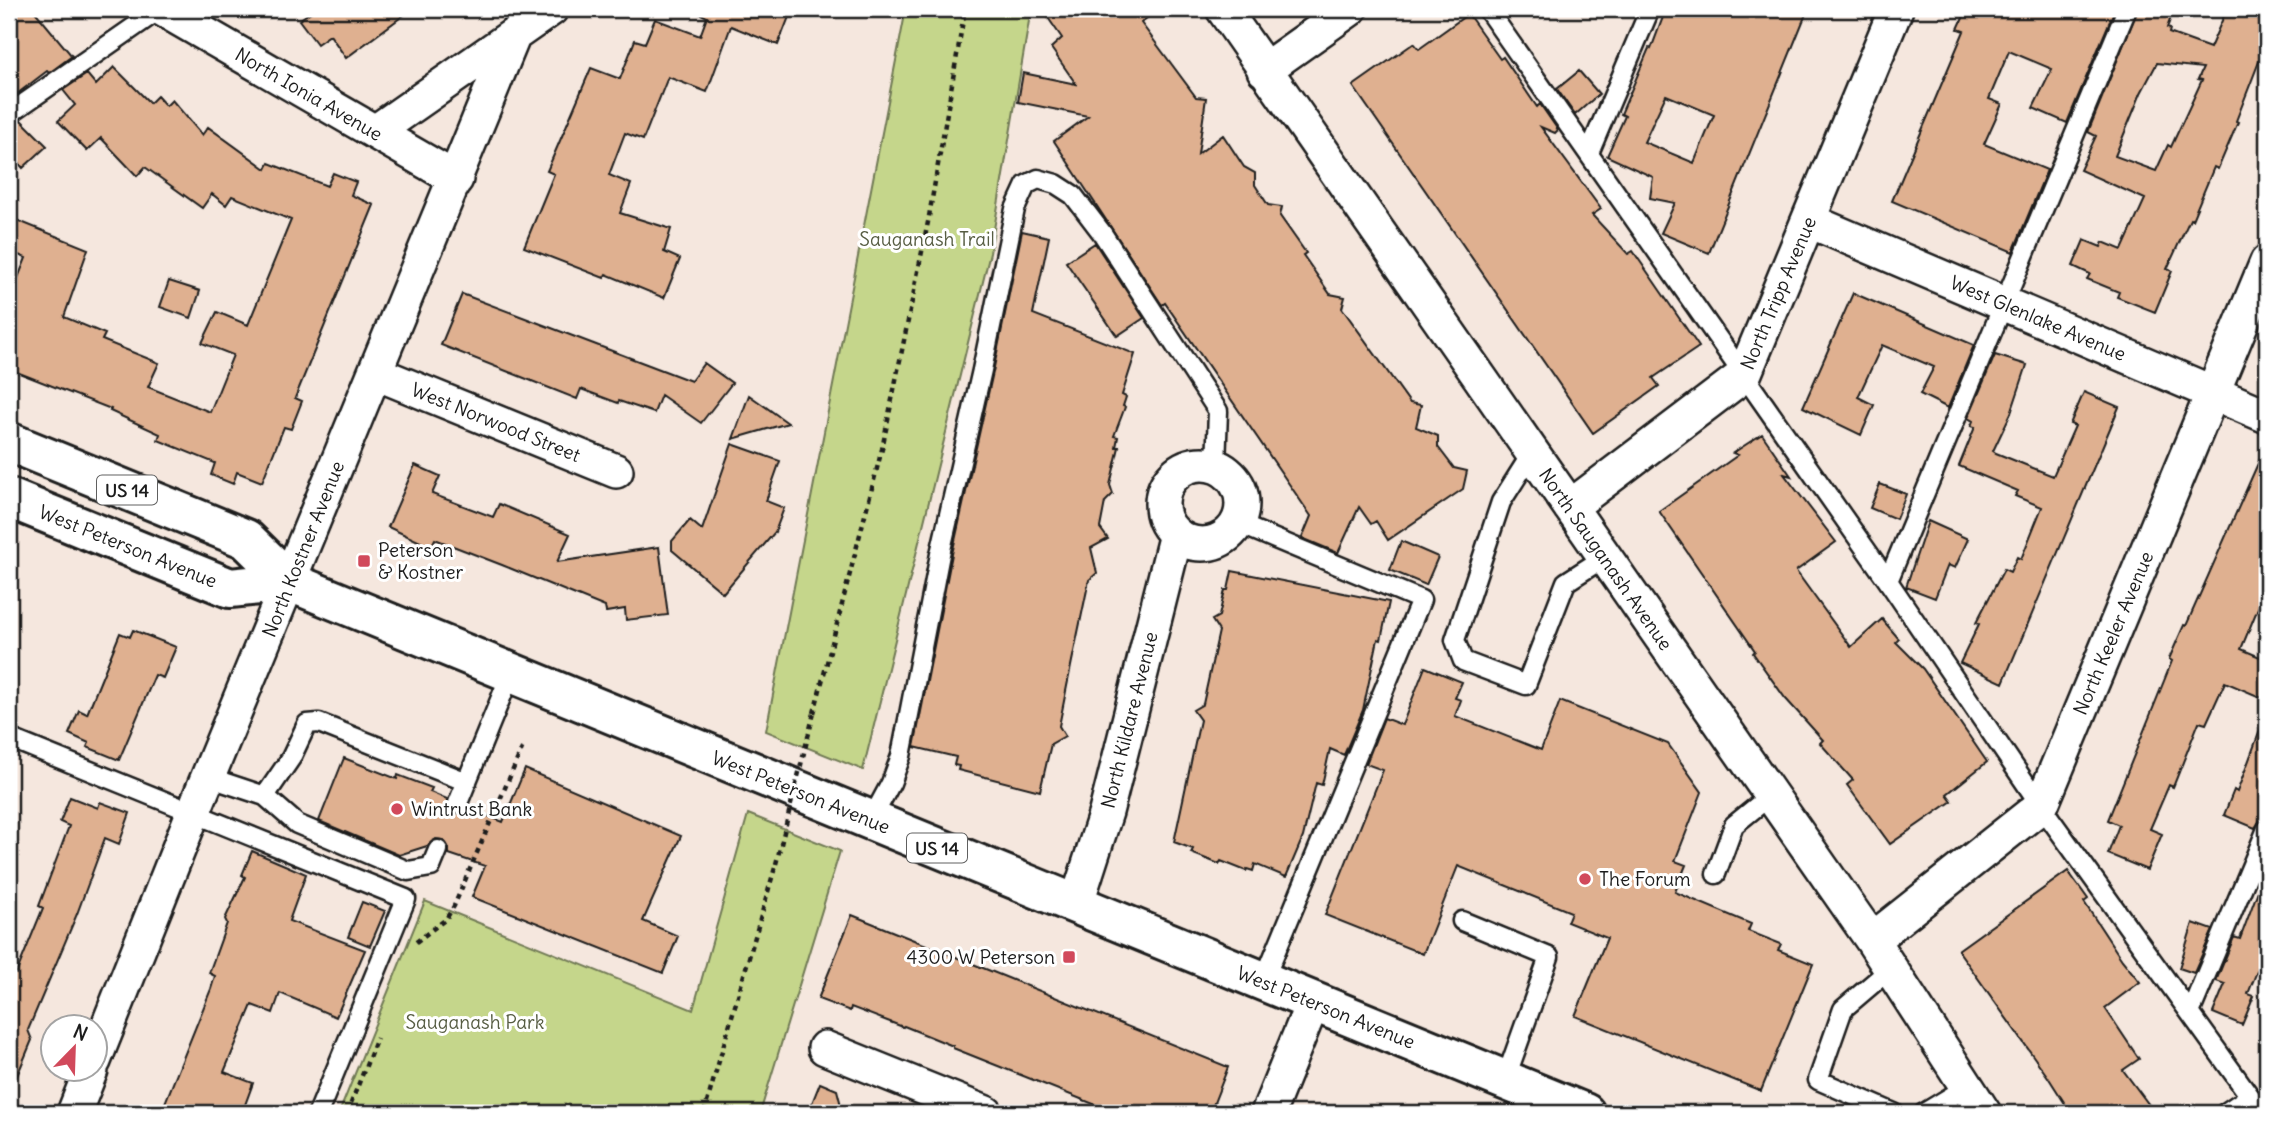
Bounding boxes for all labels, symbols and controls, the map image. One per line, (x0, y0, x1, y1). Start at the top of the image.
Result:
street label: North Ionia Avenue (231, 42, 387, 146)
street label: North Tripp Avenue (1735, 213, 1821, 373)
park label: Sauganash Trail (859, 227, 995, 251)
street label: West Glenlake Avenue (1946, 270, 2130, 366)
street label: West Norwood Street (408, 377, 584, 467)
street label: North Kostner Avenue (257, 457, 349, 641)
street label: North Sauganash Avenue (1534, 463, 1678, 655)
road number: US 14 (97, 476, 157, 504)
street label: West Peterson Avenue (35, 499, 221, 593)
place label: Peterson & Kostner (378, 538, 464, 584)
street label: North Keeler Avenue (2068, 548, 2158, 718)
marker: Peterson & Kostner (356, 553, 372, 569)
street label: North Kildare Avenue (1095, 629, 1163, 811)
street label: West Peterson Avenue (708, 745, 894, 839)
place label: Wintrust Bank (411, 797, 532, 821)
marker: Wintrust Bank (389, 801, 405, 817)
road number: US 14 (907, 834, 967, 862)
place label: The Forum (1599, 867, 1691, 891)
marker: The Forum (1577, 871, 1593, 887)
place label: 4300 W Peterson (906, 945, 1055, 969)
marker: 4300 W Peterson (1061, 949, 1077, 965)
street label: West Peterson Avenue (1233, 960, 1419, 1054)
park label: Sauganash Park (405, 1010, 545, 1034)
north arrow (38, 1014, 108, 1084)
text: N (70, 1019, 91, 1046)

